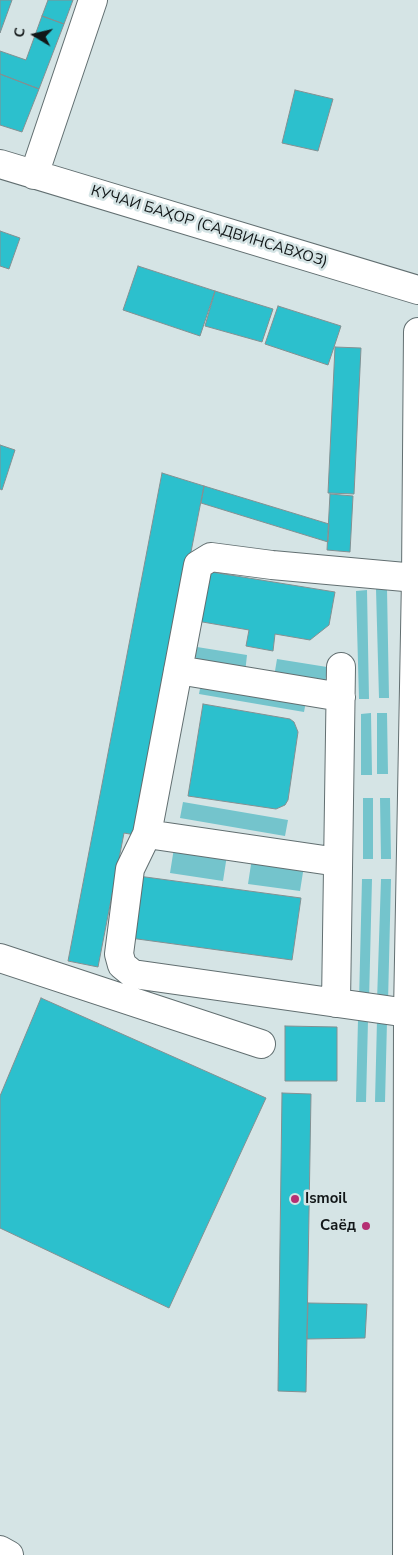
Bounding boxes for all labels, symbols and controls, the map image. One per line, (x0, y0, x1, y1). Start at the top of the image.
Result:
north arrow (10, 10, 60, 60)
text: С (10, 26, 30, 39)
street label: КУЧАИ БАҲОР (САДВИНСАВХОЗ) (88, 182, 330, 272)
place label: Ismoil (305, 1190, 347, 1208)
marker: Ismoil (289, 1193, 301, 1205)
place label: Саёд (320, 1217, 356, 1235)
marker: Саёд (360, 1220, 372, 1232)

